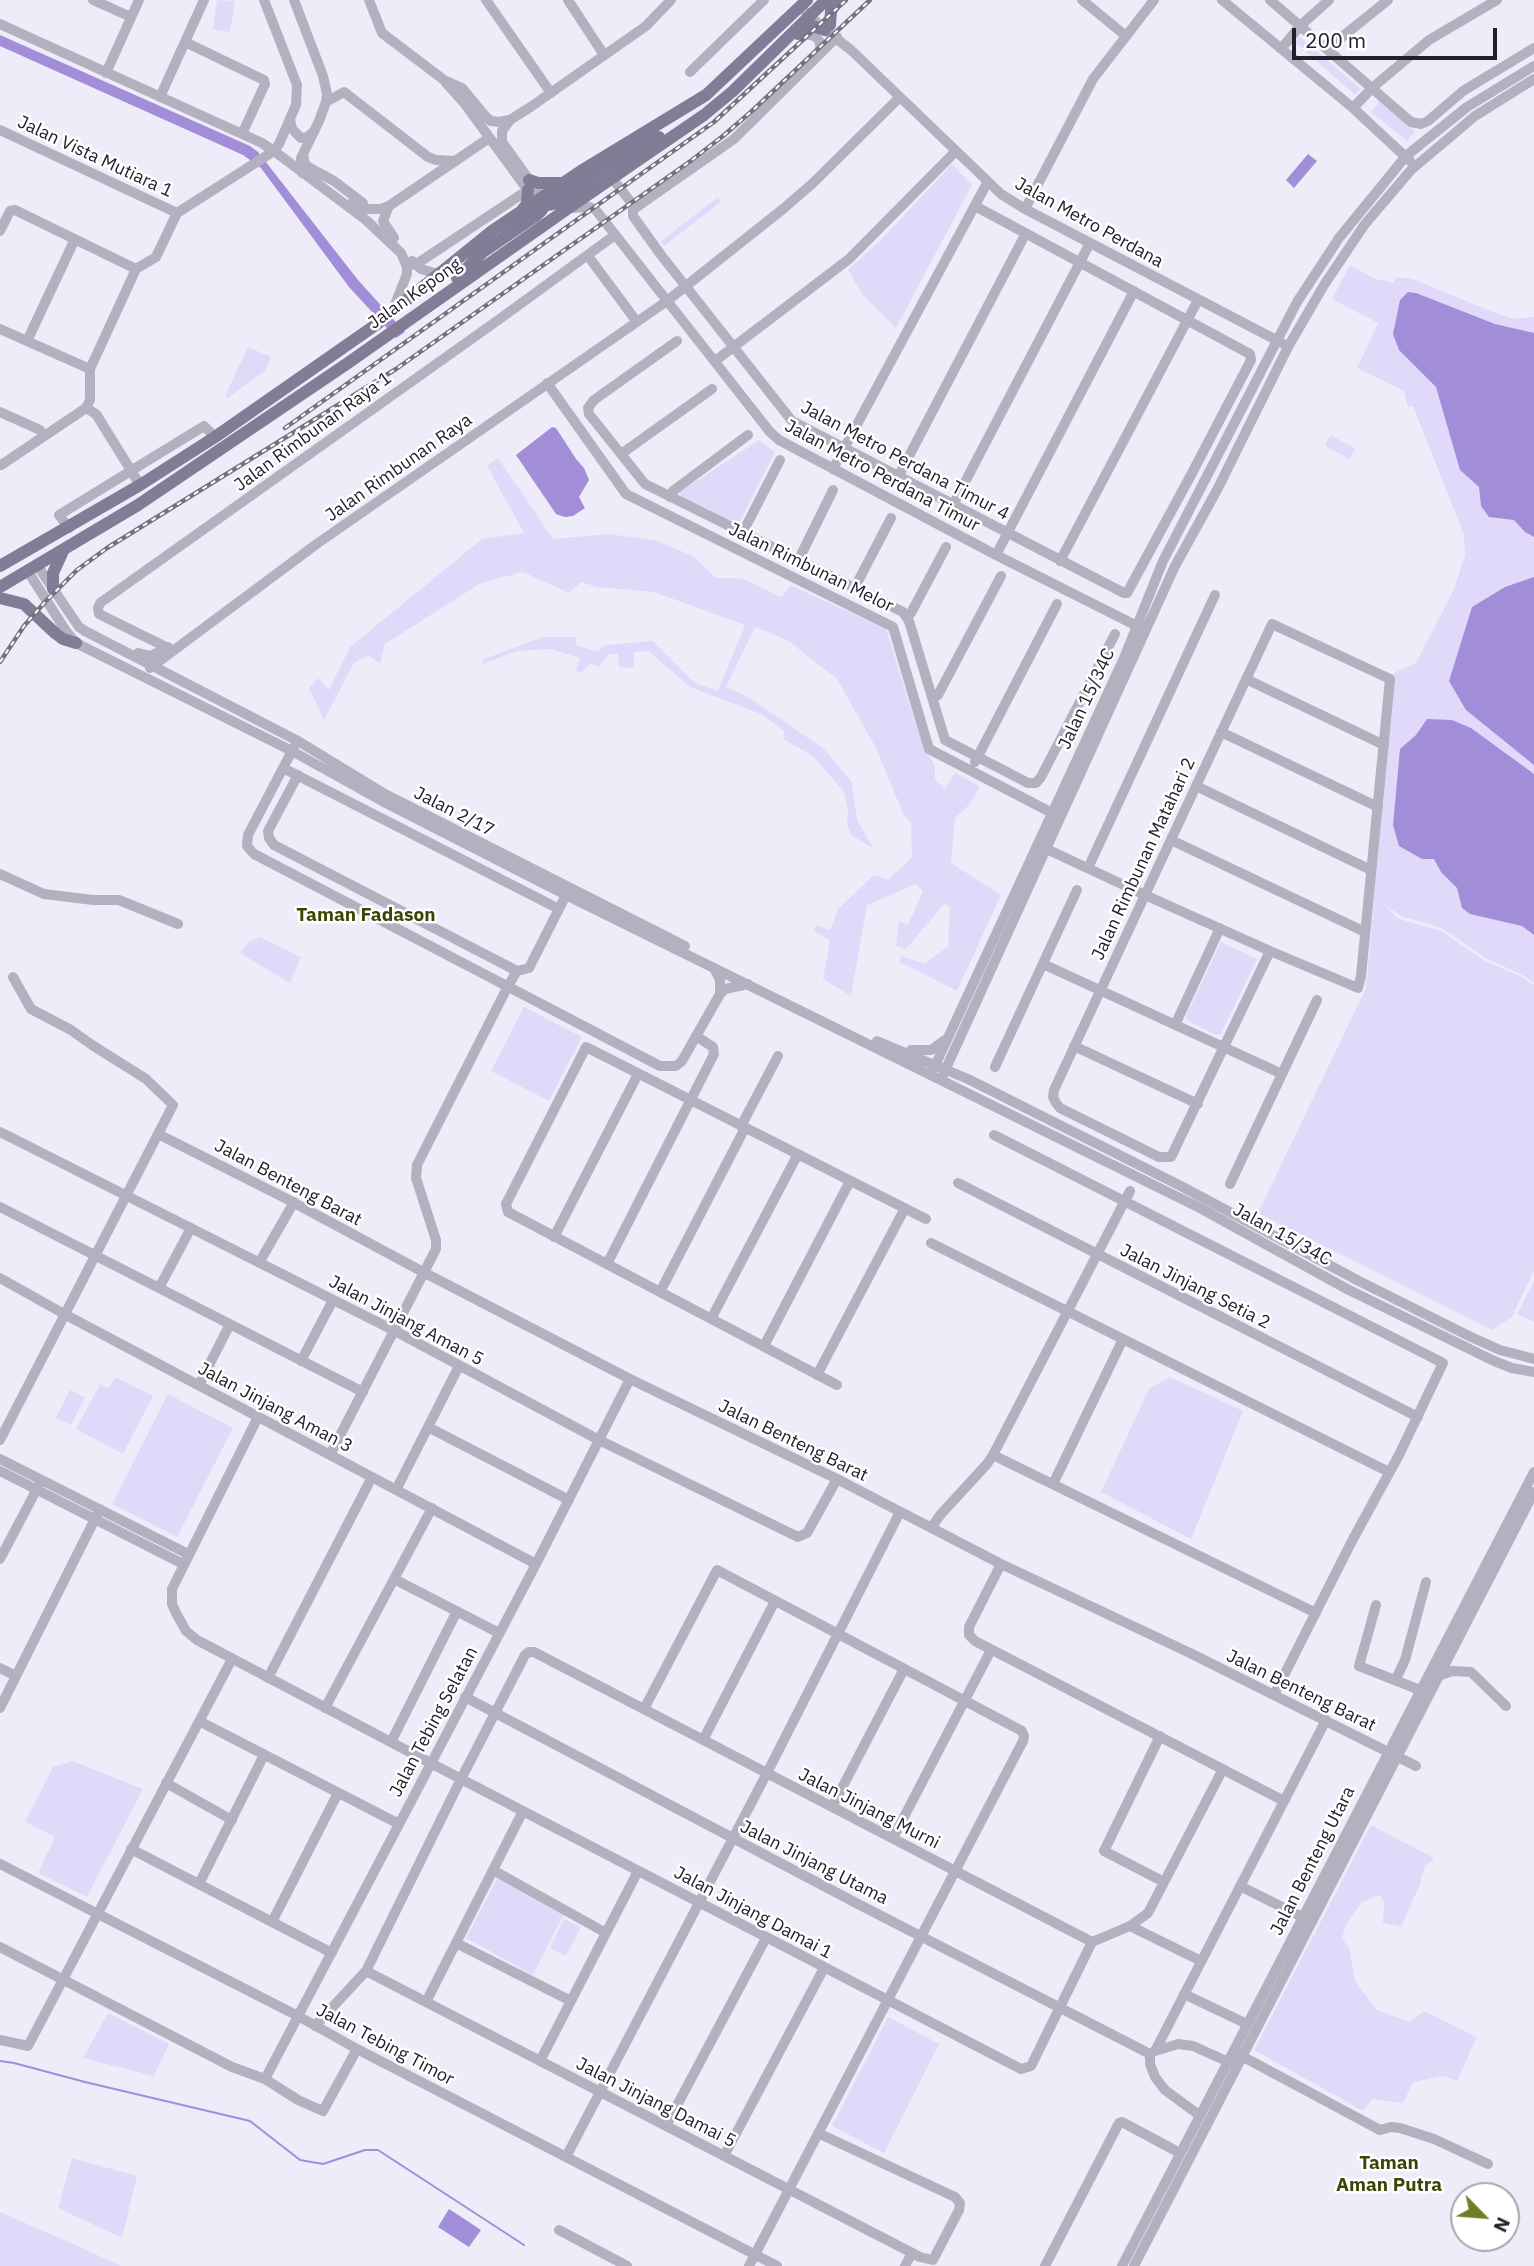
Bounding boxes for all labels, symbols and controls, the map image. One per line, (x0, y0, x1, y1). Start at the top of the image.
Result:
scale bar (1296, 14, 1501, 58)
text: 200 m (1305, 26, 1366, 54)
street label: Jalan Vista Mutiara 1 (14, 112, 176, 202)
street label: Jalan Metro Perdana (1011, 173, 1167, 273)
street label: Jalan Kepong (364, 254, 466, 334)
street label: Jalan Rimbunan Raya 1 (230, 368, 396, 496)
street label: Jalan Metro Perdana Timur 4 (797, 397, 1013, 525)
street label: Jalan Rimbunan Raya (322, 409, 476, 527)
street label: Jalan Metro Perdana Timur (781, 415, 983, 537)
street label: Jalan Rimbunan Melor (725, 519, 897, 617)
street label: Jalan 15/34C (1054, 645, 1120, 753)
street label: Jalan Rimbunan Matahari 2 (1088, 754, 1200, 964)
street label: Jalan 2/17 (410, 783, 498, 841)
district label: Taman Fadason (296, 905, 436, 927)
street label: Jalan Benteng Barat (211, 1135, 365, 1231)
street label: Jalan 15/34C (1229, 1199, 1335, 1271)
street label: Jalan Jinjang Setia 2 (1116, 1240, 1274, 1334)
street label: Jalan Jinjang Aman 5 (325, 1271, 487, 1371)
street label: Jalan Jinjang Aman 3 (194, 1358, 356, 1458)
street label: Jalan Benteng Barat (715, 1395, 871, 1487)
street label: Jalan Tebing Selatan (385, 1643, 483, 1801)
street label: Jalan Benteng Barat (1223, 1645, 1379, 1737)
street label: Jalan Jinjang Murni (795, 1764, 943, 1854)
street label: Jalan Benteng Utara (1266, 1783, 1360, 1939)
street label: Jalan Jinjang Utama (736, 1816, 892, 1910)
street label: Jalan Jinjang Damai 1 (670, 1862, 836, 1964)
street label: Jalan Tebing Timor (312, 2000, 458, 2090)
street label: Jalan Jinjang Damai 5 (573, 2053, 739, 2153)
district label: Taman Aman Putra (1336, 2153, 1442, 2197)
north arrow (1450, 2182, 1520, 2252)
text: N (1488, 2214, 1516, 2236)

